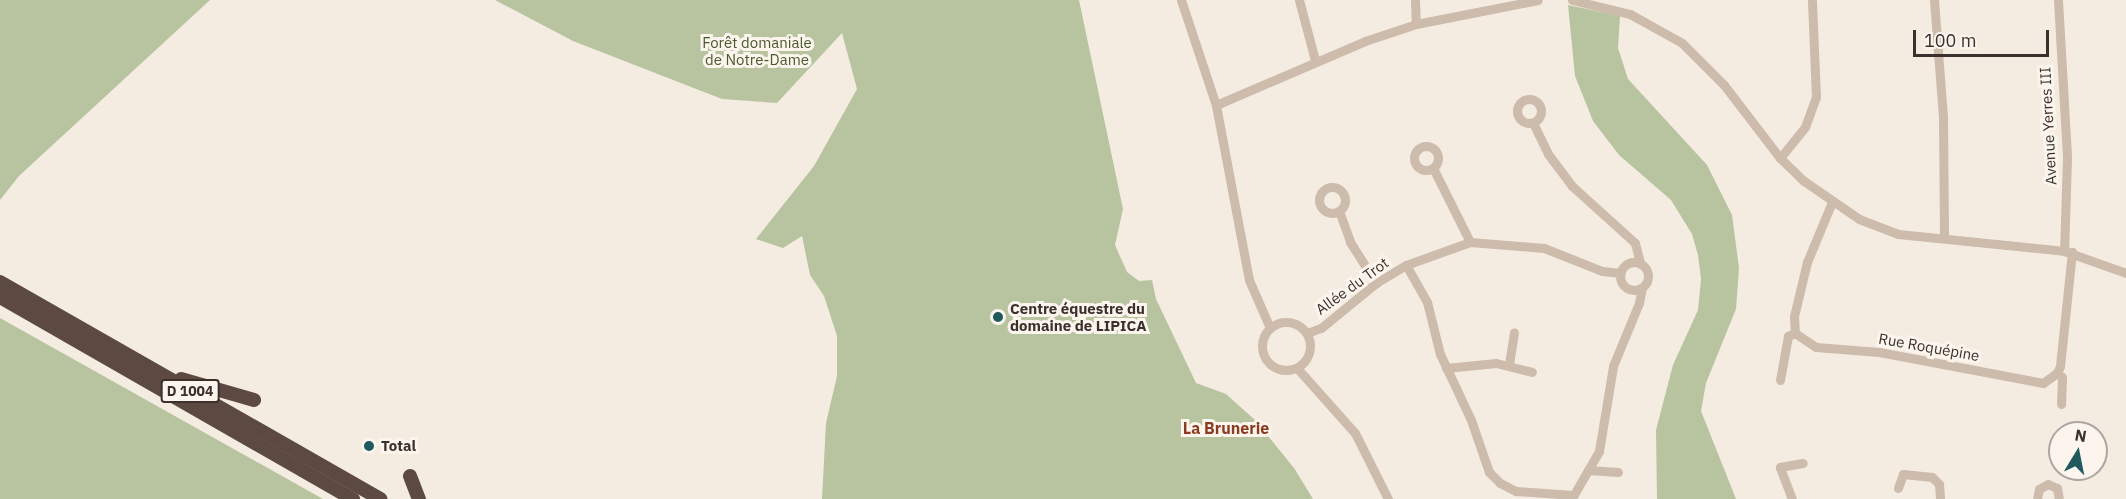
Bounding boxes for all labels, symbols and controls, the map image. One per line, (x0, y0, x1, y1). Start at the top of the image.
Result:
scale bar (1916, 18, 2052, 56)
text: 100 m (1924, 29, 1976, 52)
park label: Forêt domaniale de Notre-Dame (702, 33, 812, 68)
street label: Avenue Yerres III (2036, 67, 2060, 185)
street label: Allée du Trot (1312, 254, 1392, 318)
place label: Centre équestre du domaine de LIPICA (1010, 299, 1146, 334)
marker: Centre équestre du domaine de LIPICA (991, 310, 1005, 324)
street label: Rue Roquépine (1877, 329, 1981, 365)
road number: D 1004 (160, 380, 220, 402)
district label: La Brunerie (1183, 418, 1269, 438)
north arrow (2048, 421, 2108, 481)
text: N (2073, 424, 2088, 446)
place label: Total (381, 437, 416, 455)
marker: Total (362, 439, 376, 453)

